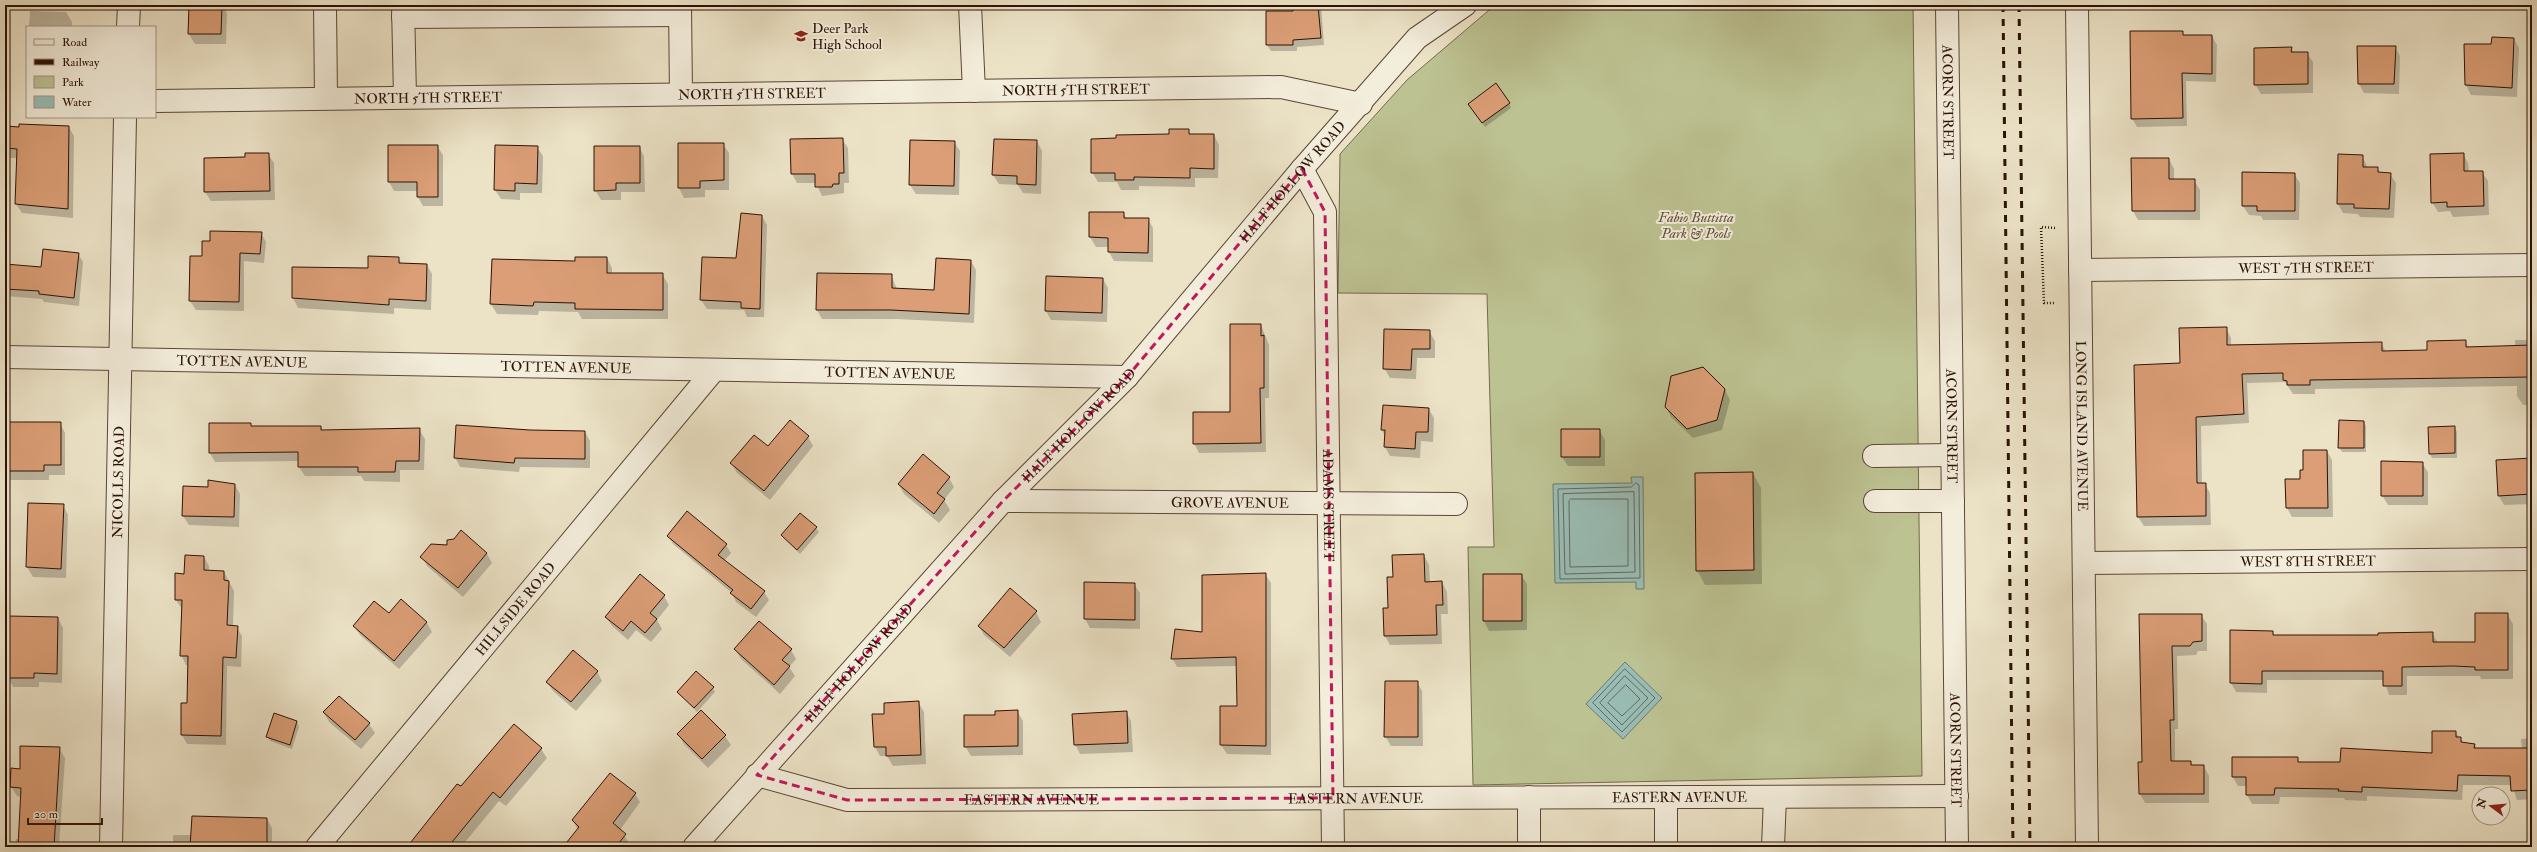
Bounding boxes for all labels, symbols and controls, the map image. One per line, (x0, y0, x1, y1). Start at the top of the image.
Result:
place label: Deer Park High School (812, 20, 883, 53)
legend (26, 26, 156, 118)
school or university icon: Deer Park High School (793, 28, 809, 44)
text: Road (62, 35, 87, 50)
street label: ACORN STREET (1938, 44, 1957, 160)
text: Railway (62, 55, 100, 70)
text: Park (62, 75, 84, 90)
street label: NORTH 5TH STREET (1002, 81, 1151, 99)
street label: NORTH 5TH STREET (678, 85, 827, 103)
street label: NORTH 5TH STREET (354, 89, 503, 108)
text: Water (61, 95, 92, 110)
street label: HALF HOLLOW ROAD (1236, 118, 1349, 246)
park label: Fabio Buttitta Park & Pools (1657, 209, 1734, 242)
street label: WEST 7TH STREET (2237, 259, 2374, 277)
street label: LONG ISLAND AVENUE (2072, 341, 2091, 511)
street label: TOTTEN AVENUE (176, 352, 308, 371)
street label: TOTTEN AVENUE (500, 358, 631, 377)
street label: TOTTEN AVENUE (824, 364, 955, 383)
street label: HALF HOLLOW ROAD (1018, 365, 1140, 486)
street label: ACORN STREET (1942, 368, 1961, 484)
street label: NICOLLS ROAD (109, 426, 128, 538)
street label: ADAMS STREET (1319, 448, 1337, 562)
street label: GROVE AVENUE (1171, 494, 1289, 512)
street label: WEST 8TH STREET (2239, 552, 2377, 571)
street label: HILLSIDE ROAD (472, 559, 559, 659)
street label: HALF HOLLOW ROAD (801, 600, 917, 726)
street label: ACORN STREET (1946, 692, 1965, 808)
north arrow (2471, 786, 2511, 826)
street label: EASTERN AVENUE (1612, 789, 1747, 806)
street label: EASTERN AVENUE (1288, 790, 1423, 807)
street label: EASTERN AVENUE (964, 791, 1099, 809)
text: N (2474, 796, 2490, 811)
scale bar (28, 800, 102, 826)
text: 20 m (34, 807, 59, 822)

